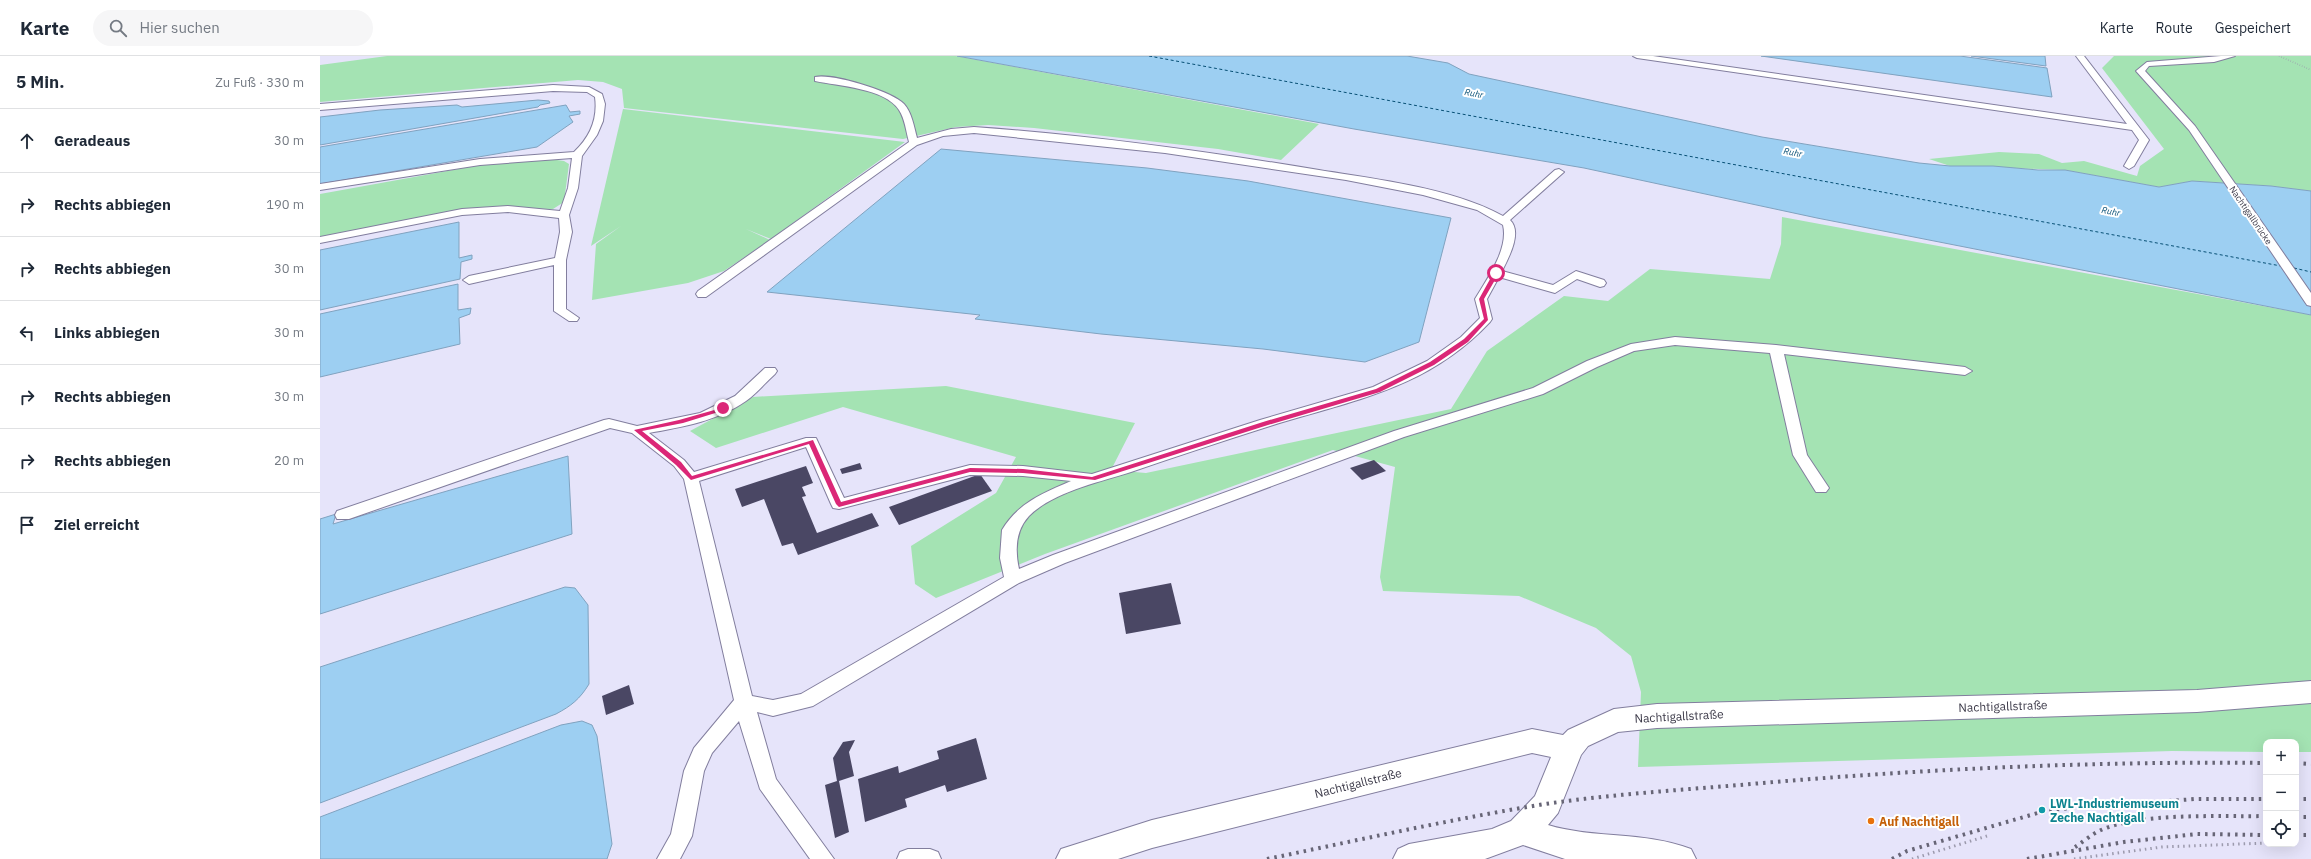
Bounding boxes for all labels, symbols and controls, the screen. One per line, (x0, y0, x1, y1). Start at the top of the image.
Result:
search box (93, 10, 373, 46)
text: Karte (20, 16, 69, 40)
icon: search (107, 17, 129, 39)
text: Hier suchen (139, 18, 220, 37)
text: Karte (2100, 19, 2134, 37)
text: Route (2156, 19, 2193, 37)
text: Gespeichert (2215, 19, 2291, 37)
text: 5 Min. (16, 71, 64, 93)
text: Zu Fuß · 330 m (215, 74, 304, 91)
water label: Ruhr (1464, 86, 1485, 100)
icon: ahead (16, 130, 38, 152)
text: Geradeaus (54, 131, 130, 150)
text: 30 m (274, 132, 304, 149)
water label: Ruhr (1783, 145, 1804, 159)
street label: Nachtigallbrücke (2227, 184, 2275, 246)
icon: right (16, 194, 38, 216)
text: Rechts abbiegen (54, 195, 171, 214)
text: 190 m (266, 196, 304, 213)
water label: Ruhr (2101, 204, 2122, 218)
icon: right (16, 258, 38, 280)
text: Rechts abbiegen (54, 259, 171, 278)
text: 30 m (274, 260, 304, 277)
route start (1487, 264, 1505, 282)
icon: left (16, 322, 38, 344)
text: Links abbiegen (54, 323, 160, 342)
text: 30 m (274, 324, 304, 341)
icon: right (16, 386, 38, 408)
text: Rechts abbiegen (54, 387, 171, 406)
text: 30 m (274, 388, 304, 405)
route end (714, 399, 732, 417)
icon: right (16, 450, 38, 472)
text: Rechts abbiegen (54, 451, 171, 470)
text: 20 m (274, 452, 304, 469)
icon: arrive (16, 514, 38, 536)
text: Ziel erreicht (54, 515, 140, 534)
street label: Nachtigallstraße (1958, 697, 2048, 715)
street label: Nachtigallstraße (1634, 706, 1724, 726)
map controls (2263, 739, 2299, 847)
button: + (2263, 739, 2299, 775)
street label: Nachtigallstraße (1313, 765, 1403, 801)
button: − (2263, 775, 2299, 811)
place label: LWL-Industriemuseum Zeche Nachtigall (2050, 796, 2179, 825)
marker: LWL-Industriemuseum Zeche Nachtigall (2037, 805, 2047, 815)
button: locate (2263, 811, 2299, 847)
place label: Auf Nachtigall (1879, 814, 1959, 829)
marker: Auf Nachtigall (1866, 816, 1876, 826)

